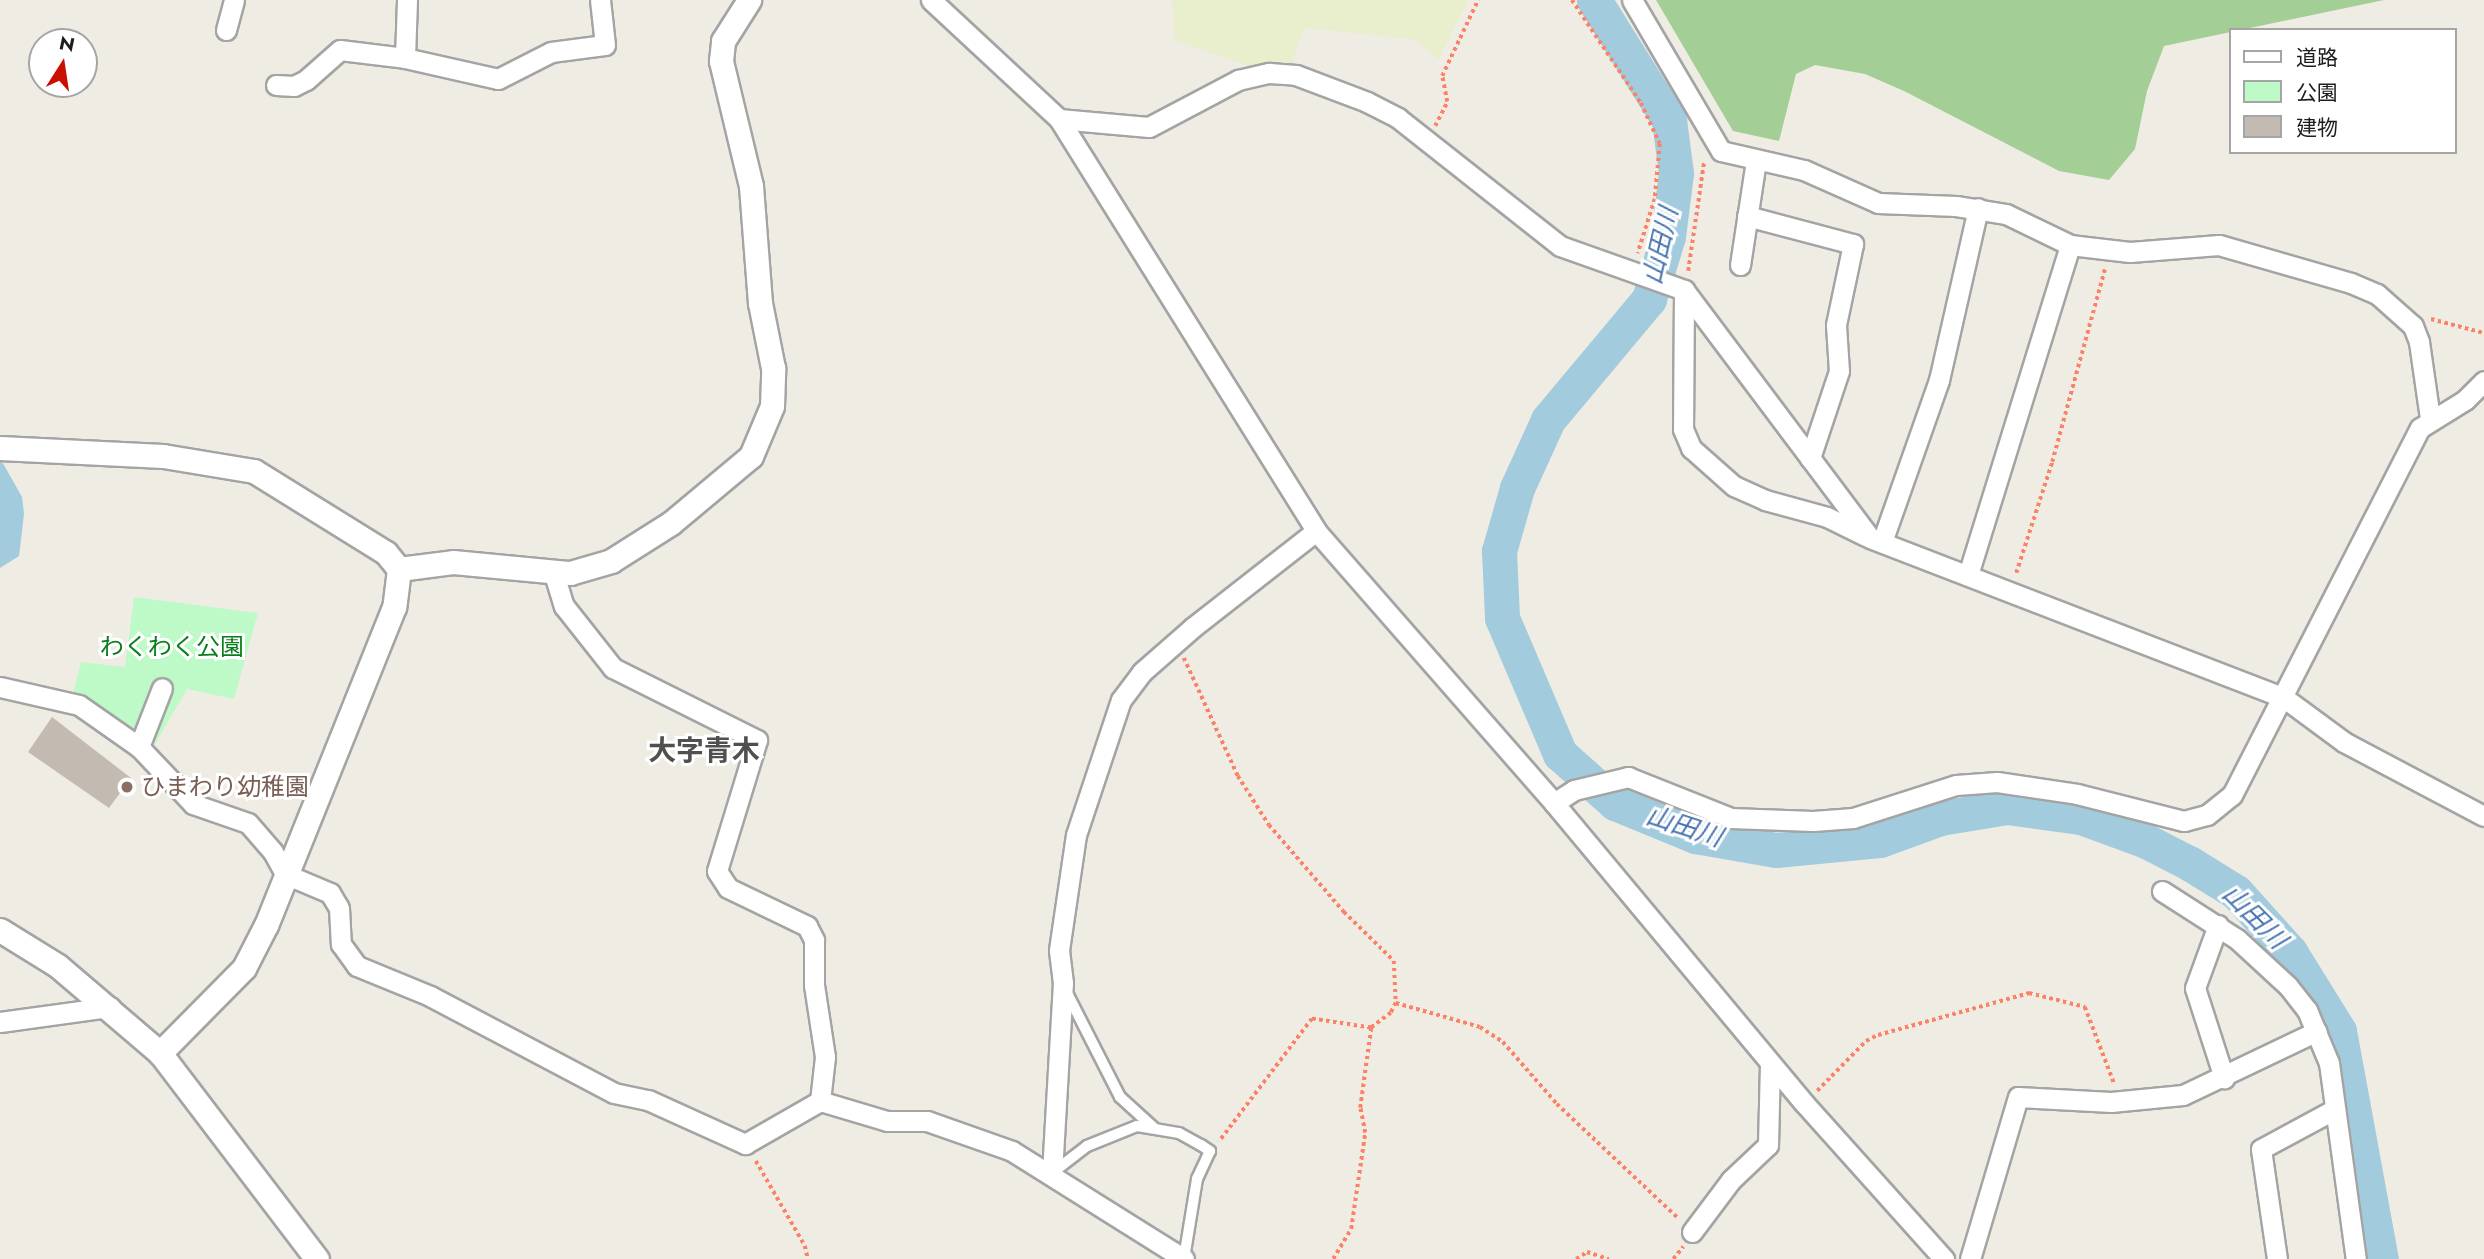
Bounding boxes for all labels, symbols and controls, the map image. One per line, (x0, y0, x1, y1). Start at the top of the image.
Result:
north arrow (28, 28, 98, 98)
legend (2228, 28, 2456, 154)
text: N (57, 29, 77, 59)
text: 道路 (2296, 43, 2338, 73)
text: 公園 (2296, 78, 2338, 108)
text: 建物 (2296, 113, 2338, 143)
water label: 山田川 (1637, 204, 1685, 288)
park label: わくわく公園 (100, 633, 244, 661)
district label: 大字青木 (648, 734, 760, 768)
place label: ひまわり幼稚園 (141, 773, 309, 801)
marker: ひまわり幼稚園 (119, 779, 135, 795)
water label: 山田川 (1642, 800, 1726, 854)
water label: 山田川 (2215, 878, 2293, 956)

